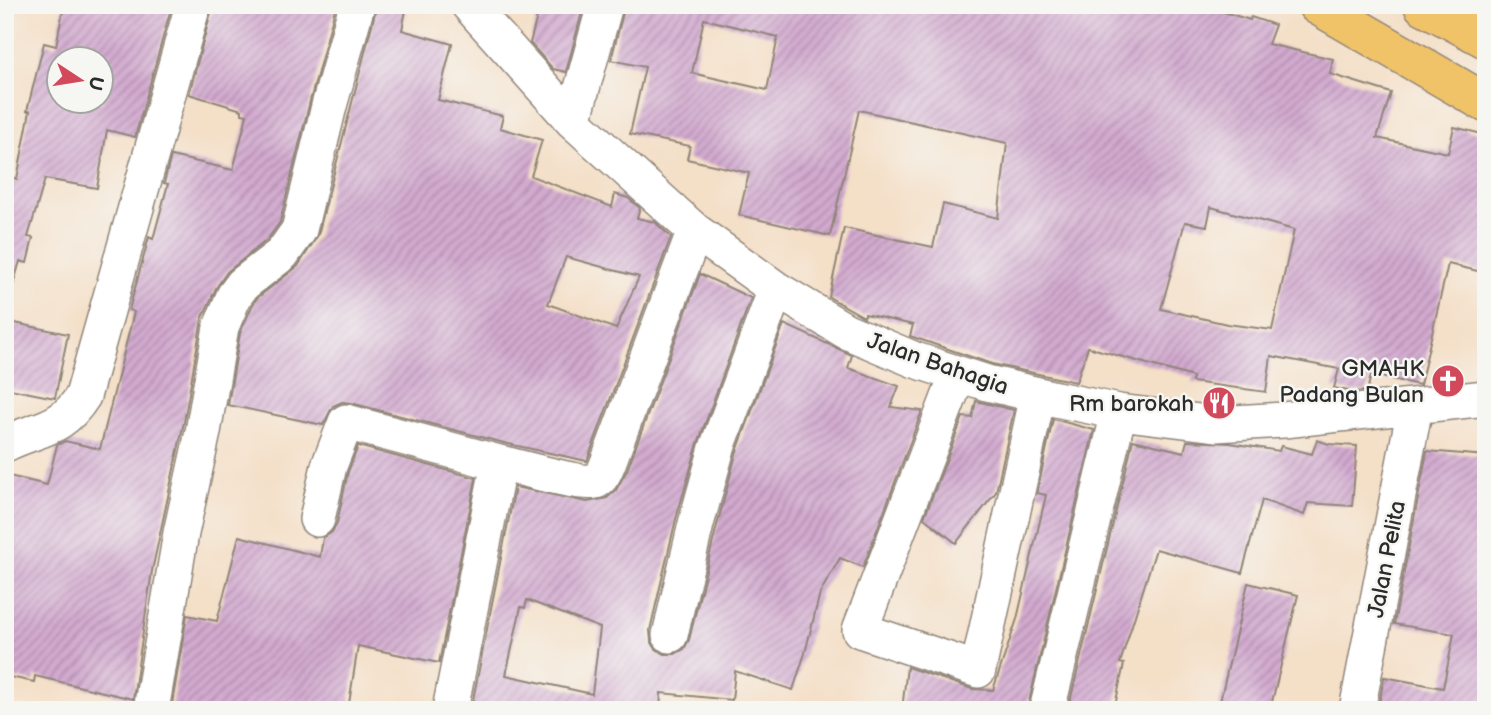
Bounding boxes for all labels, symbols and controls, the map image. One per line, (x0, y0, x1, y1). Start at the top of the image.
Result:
north arrow (46, 46, 116, 116)
text: U (83, 74, 108, 92)
street label: Jalan Bahagia (863, 327, 1012, 401)
place label: GMAHK Padang Bulan (1279, 355, 1424, 409)
church icon: GMAHK Padang Bulan (1429, 362, 1467, 400)
restaurant icon: Rm barokah (1200, 384, 1238, 422)
place label: Rm barokah (1069, 390, 1194, 418)
street label: Jalan Pelita (1362, 498, 1412, 620)

